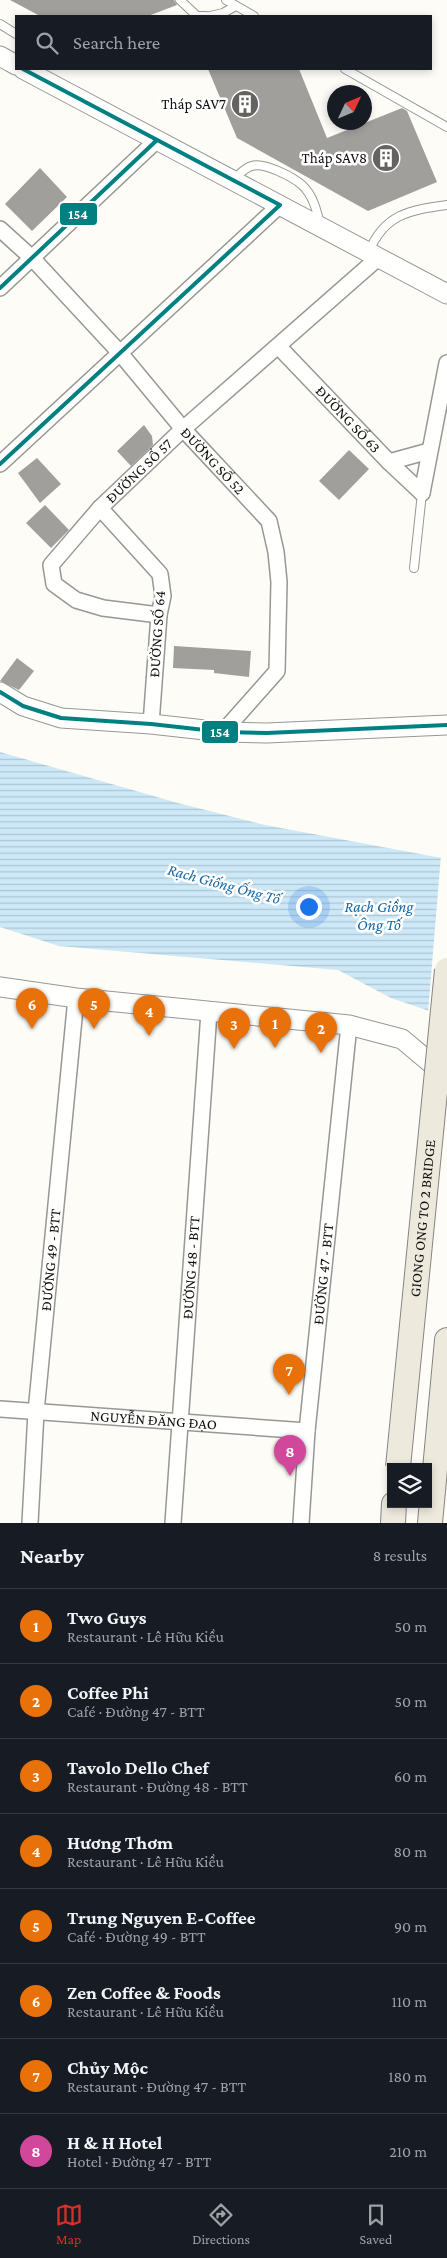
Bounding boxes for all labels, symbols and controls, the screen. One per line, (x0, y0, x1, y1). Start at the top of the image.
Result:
search box (15, 15, 432, 70)
icon: search (33, 29, 61, 57)
text: Search here (73, 32, 160, 53)
north arrow (327, 85, 372, 130)
building icon: Tháp SAV7 (230, 89, 260, 119)
place label: Tháp SAV7 (161, 96, 226, 113)
building icon: Tháp SAV8 (371, 143, 401, 173)
place label: Tháp SAV8 (301, 150, 367, 167)
line badge: 154 (59, 202, 98, 226)
text: 154 (68, 206, 88, 222)
street label: ĐƯỜNG SỐ 63 (313, 383, 384, 456)
street label: ĐƯỜNG SỐ 52 (178, 424, 248, 498)
street label: ĐƯỜNG SỐ 57 (103, 436, 175, 506)
street label: ĐƯỜNG SỐ 64 (144, 590, 168, 678)
line badge: 154 (201, 720, 239, 744)
text: 154 (210, 724, 230, 740)
water label: Rạch Giống Ống Tố (166, 860, 284, 909)
your location (296, 894, 322, 920)
water label: Rạch Giồng Ông Tố (345, 898, 414, 934)
pin: 6 (16, 988, 48, 1029)
pin: 5 (78, 988, 110, 1029)
pin: 4 (133, 995, 165, 1036)
pin: 1 (259, 1007, 291, 1048)
pin: 3 (218, 1008, 250, 1049)
pin: 2 (305, 1012, 337, 1053)
street label: GIONG ONG TO 2 BRIDGE (407, 1139, 438, 1298)
street label: ĐƯỜNG 49 - BTT (38, 1208, 64, 1312)
street label: ĐƯỜNG 48 - BTT (179, 1216, 203, 1320)
street label: ĐƯỜNG 47 - BTT (310, 1223, 336, 1325)
pin: 7 (273, 1354, 305, 1395)
street label: NGUYỄN ĐĂNG ĐẠO (90, 1407, 217, 1433)
pin: 8 (274, 1435, 306, 1476)
map controls (387, 1463, 432, 1508)
button: layers (387, 1463, 432, 1508)
text: Nearby (20, 1544, 84, 1568)
text: 8 results (373, 1547, 427, 1564)
text: Two Guys (67, 1607, 147, 1628)
text: 1 (33, 1618, 39, 1635)
text: 50 m (395, 1618, 427, 1635)
text: Restaurant · Lê Hữu Kiều (67, 1628, 224, 1645)
text: Coffee Phi (67, 1682, 149, 1703)
text: 2 (32, 1693, 40, 1710)
text: 50 m (395, 1693, 427, 1710)
text: Café · Đường 47 - BTT (67, 1703, 205, 1720)
text: Tavolo Dello Chef (67, 1757, 209, 1778)
text: 3 (32, 1768, 40, 1785)
text: 60 m (394, 1768, 427, 1785)
text: Restaurant · Đường 48 - BTT (67, 1778, 248, 1795)
text: Hương Thơm (67, 1832, 173, 1853)
text: 4 (32, 1843, 40, 1860)
text: 80 m (393, 1843, 427, 1860)
text: Restaurant · Lê Hữu Kiều (67, 1853, 224, 1870)
text: Trung Nguyen E-Coffee (67, 1907, 256, 1928)
text: 5 (32, 1918, 40, 1935)
text: 90 m (394, 1918, 427, 1935)
text: Café · Đường 49 - BTT (67, 1928, 206, 1945)
text: Zen Coffee & Foods (67, 1982, 221, 2003)
text: 6 (32, 1993, 40, 2010)
text: 110 m (391, 1993, 427, 2010)
text: Restaurant · Lê Hữu Kiều (67, 2003, 224, 2020)
text: Chủy Mộc (67, 2057, 148, 2078)
text: 7 (32, 2068, 40, 2085)
text: 180 m (388, 2068, 427, 2085)
text: Restaurant · Đường 47 - BTT (67, 2078, 246, 2095)
text: H & H Hotel (67, 2132, 162, 2153)
text: 8 (31, 2143, 41, 2160)
text: 210 m (389, 2143, 427, 2160)
text: Hotel · Đường 47 - BTT (67, 2153, 211, 2170)
tab: Map (55, 2201, 83, 2247)
tab: Directions (192, 2201, 250, 2247)
tab: Saved (359, 2201, 392, 2247)

